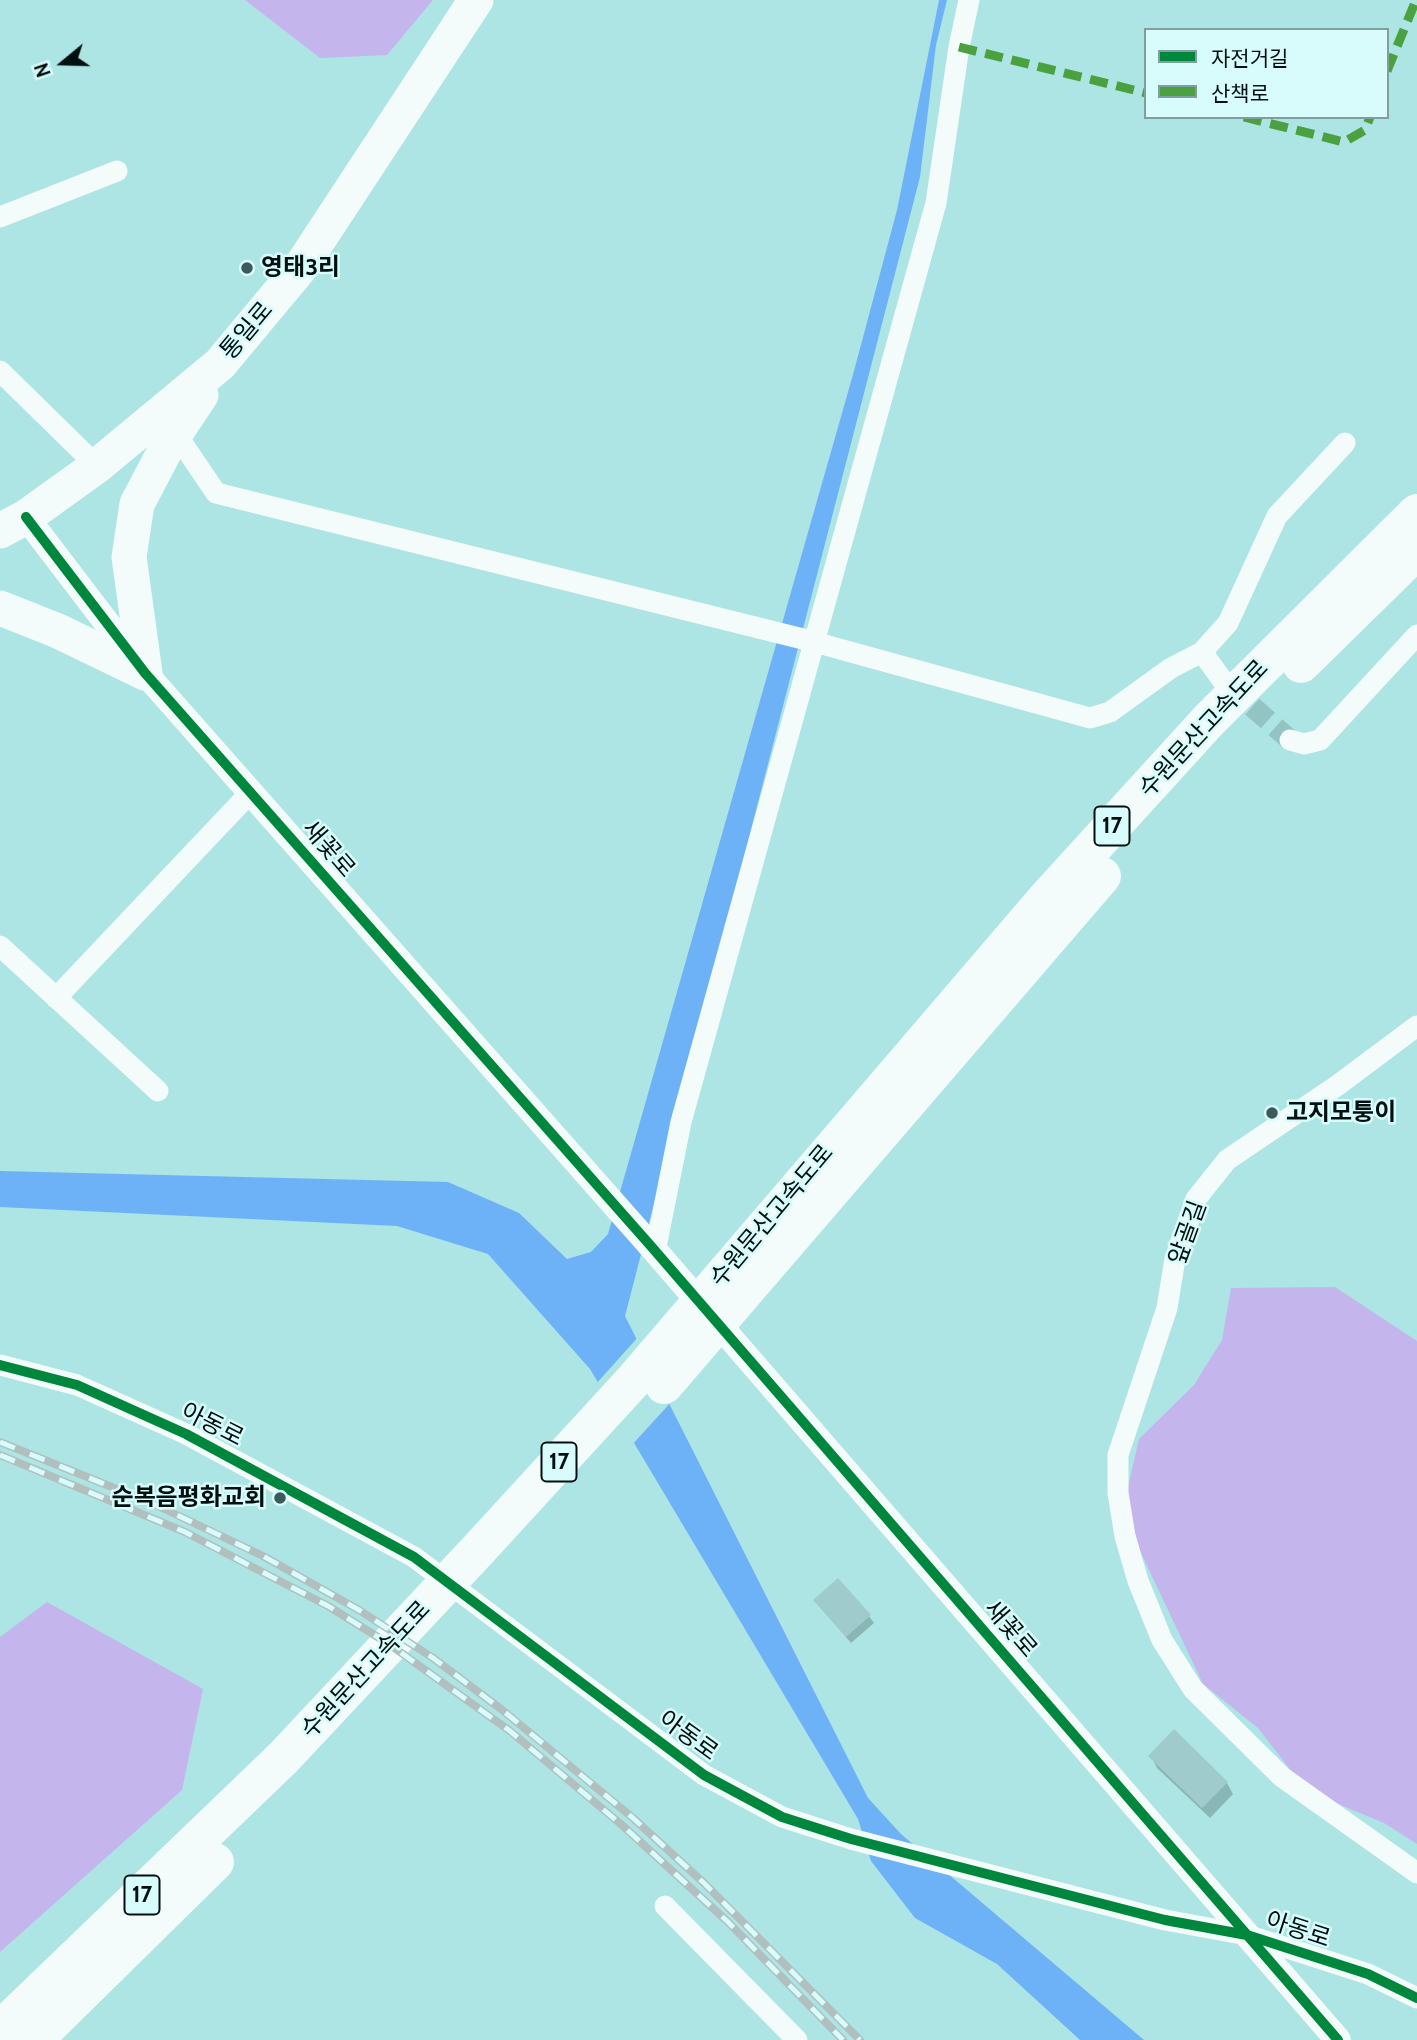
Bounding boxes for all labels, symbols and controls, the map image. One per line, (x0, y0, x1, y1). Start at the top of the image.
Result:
north arrow (28, 28, 98, 98)
legend (1144, 28, 1389, 119)
text: 자전거길 (1211, 46, 1288, 71)
text: N (30, 60, 56, 80)
text: 산책로 (1211, 81, 1269, 106)
place label: 영태3리 (261, 254, 340, 282)
marker: 영태3리 (239, 260, 255, 276)
street label: 통일로 (215, 296, 279, 366)
street label: 수원문산고속도로 (1133, 655, 1275, 803)
road number: 17 (1094, 806, 1130, 846)
street label: 새꽃로 (295, 815, 361, 883)
place label: 고지모퉁이 (1286, 1099, 1396, 1127)
marker: 고지모퉁이 (1264, 1105, 1280, 1121)
street label: 수원문산고속도로 (704, 1139, 840, 1293)
street label: 앞골길 (1163, 1197, 1213, 1269)
street label: 아동로 (176, 1397, 248, 1453)
road number: 17 (542, 1442, 576, 1482)
place label: 순복음평화교회 (111, 1484, 266, 1512)
marker: 순복음평화교회 (272, 1490, 288, 1506)
street label: 새꽃로 (977, 1595, 1043, 1663)
street label: 수원문산고속도로 (295, 1596, 437, 1744)
street label: 아동로 (653, 1705, 723, 1767)
road number: 17 (124, 1876, 160, 1914)
street label: 아동로 (1262, 1906, 1334, 1954)

